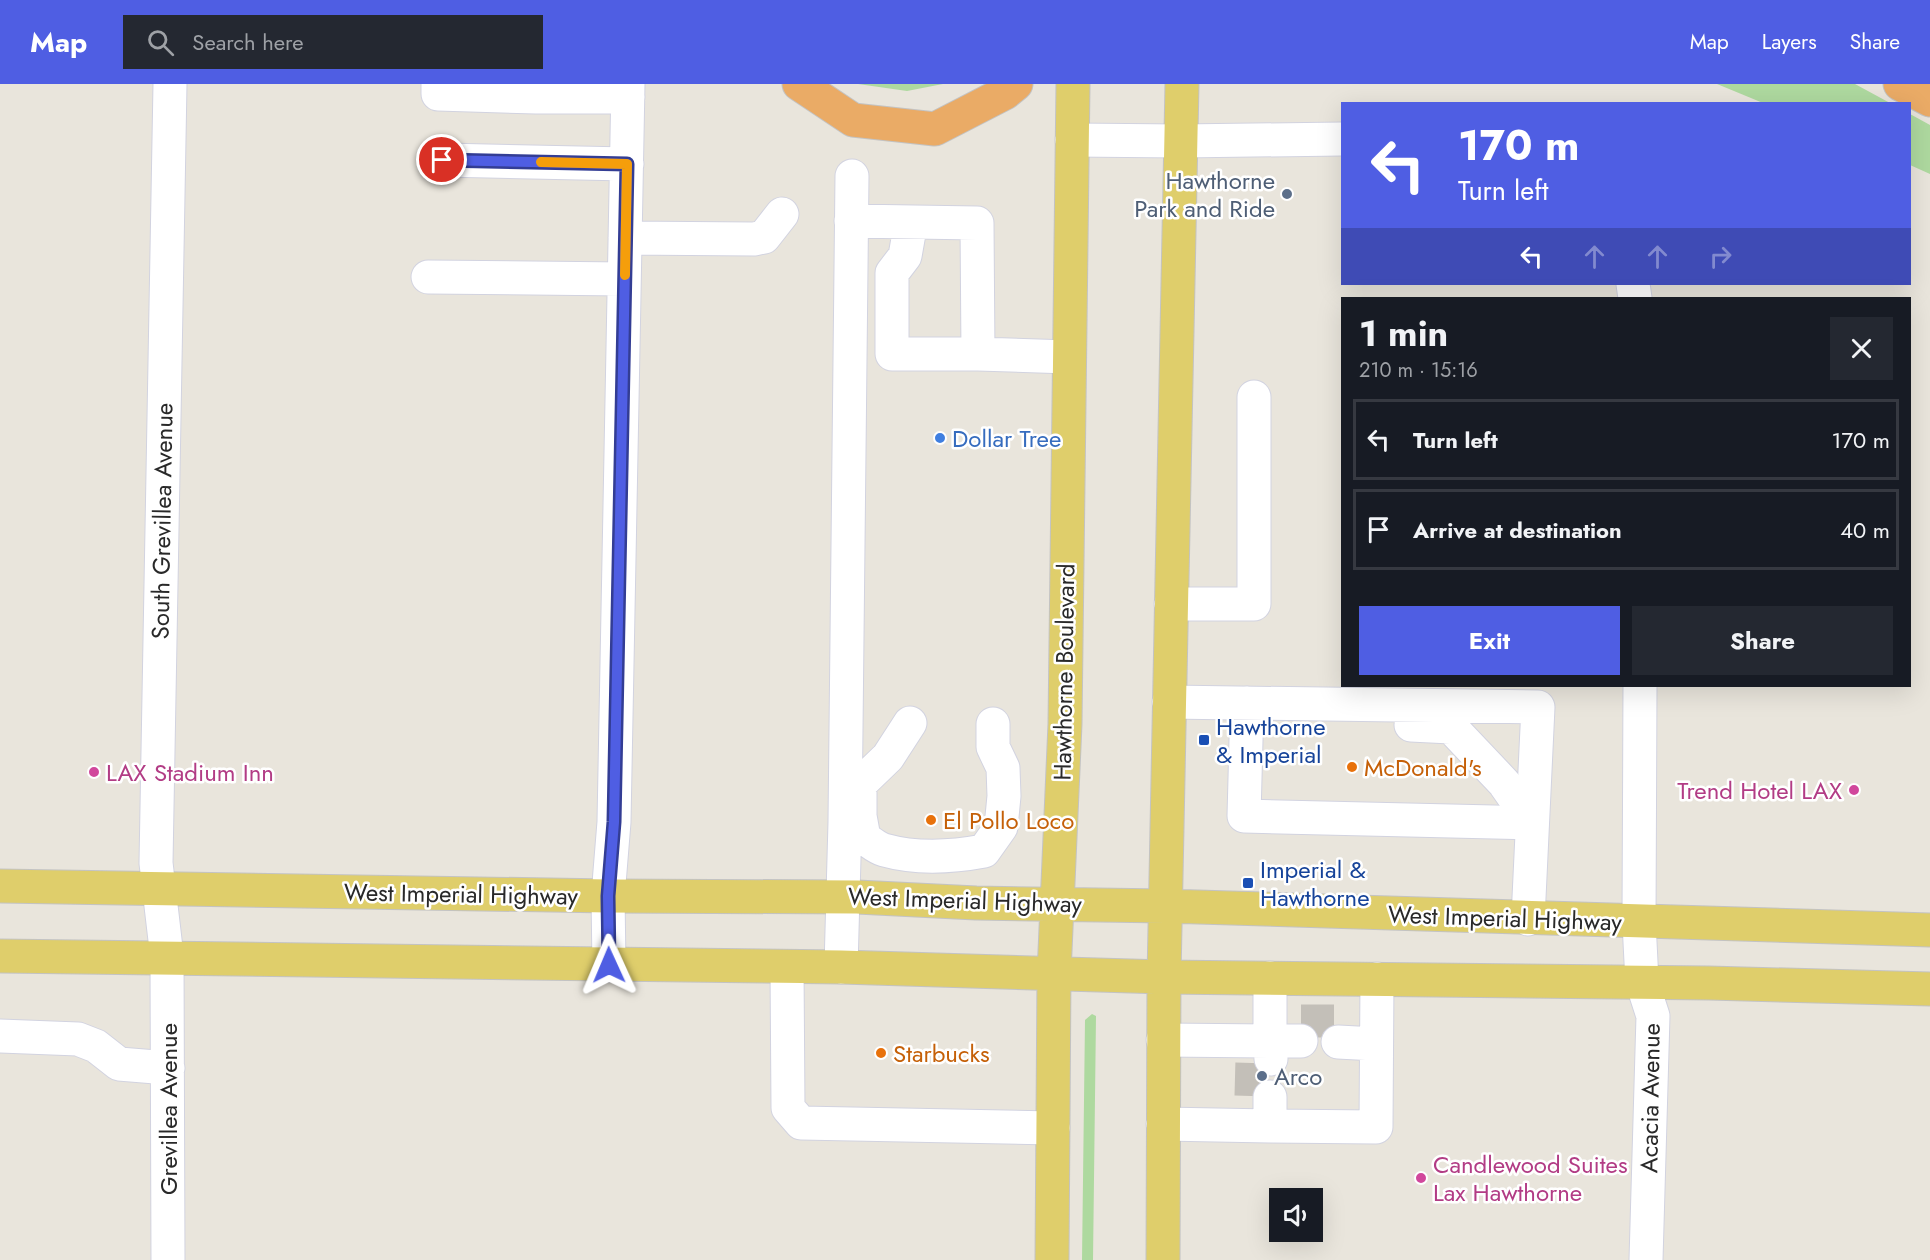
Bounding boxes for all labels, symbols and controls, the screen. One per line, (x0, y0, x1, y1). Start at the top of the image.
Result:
search box (123, 15, 543, 69)
text: Map (30, 22, 87, 63)
icon: search (144, 26, 177, 59)
text: Search here (192, 26, 304, 58)
text: Map (1690, 27, 1729, 57)
text: Layers (1762, 27, 1817, 57)
text: Share (1850, 27, 1900, 57)
text: 170 m (1458, 115, 1580, 176)
icon: left (1359, 126, 1437, 204)
pin (416, 134, 467, 185)
icon: arrive (425, 143, 458, 176)
place label: Hawthorne Park and Ride (1134, 163, 1275, 226)
text: Turn left (1458, 171, 1548, 210)
marker: Hawthorne Park and Ride (1280, 187, 1294, 201)
icon: left (1515, 240, 1548, 273)
icon: ahead (1578, 240, 1611, 273)
icon: ahead (1641, 240, 1674, 273)
icon: right (1704, 240, 1737, 273)
text: 1 min (1359, 307, 1448, 359)
button: close (1830, 317, 1893, 380)
text: 210 m · 15:16 (1359, 356, 1478, 385)
street label: South Grevillea Avenue (142, 402, 182, 640)
place label: Dollar Tree (952, 421, 1061, 456)
icon: left (1362, 423, 1395, 456)
text: Turn left (1413, 424, 1498, 456)
text: 170 m (1832, 424, 1890, 456)
marker: Dollar Tree (933, 431, 947, 445)
icon: arrive (1362, 513, 1395, 546)
text: Arrive at destination (1413, 514, 1622, 546)
text: 40 m (1840, 514, 1890, 546)
street label: Hawthorne Boulevard (1045, 563, 1083, 781)
button: Exit (1359, 606, 1620, 675)
button: Share (1632, 606, 1893, 675)
place label: Hawthorne & Imperial (1216, 709, 1326, 772)
marker: Hawthorne & Imperial (1197, 733, 1211, 747)
place label: McDonald's (1364, 750, 1482, 785)
place label: LAX Stadium Inn (106, 755, 274, 790)
marker: McDonald's (1345, 760, 1359, 774)
marker: LAX Stadium Inn (87, 765, 101, 779)
place label: Trend Hotel LAX (1677, 773, 1843, 808)
marker: Trend Hotel LAX (1847, 783, 1861, 797)
place label: El Pollo Loco (943, 803, 1074, 838)
marker: El Pollo Loco (924, 813, 938, 827)
place label: Imperial & Hawthorne (1260, 852, 1370, 915)
street label: West Imperial Highway (344, 874, 579, 914)
marker: Imperial & Hawthorne (1241, 876, 1255, 890)
street label: West Imperial Highway (847, 878, 1083, 922)
street label: West Imperial Highway (1387, 896, 1623, 940)
position arrow (577, 933, 641, 997)
street label: Grevillea Avenue (151, 1023, 186, 1195)
street label: Acacia Avenue (1631, 1023, 1669, 1173)
place label: Starbucks (893, 1036, 990, 1071)
marker: Starbucks (874, 1046, 888, 1060)
place label: Arco (1274, 1059, 1322, 1094)
marker: Arco (1255, 1069, 1269, 1083)
place label: Candlewood Suites Lax Hawthorne (1433, 1147, 1628, 1210)
marker: Candlewood Suites Lax Hawthorne (1414, 1171, 1428, 1185)
map controls (1269, 1188, 1323, 1242)
button: sound (1269, 1188, 1323, 1242)

